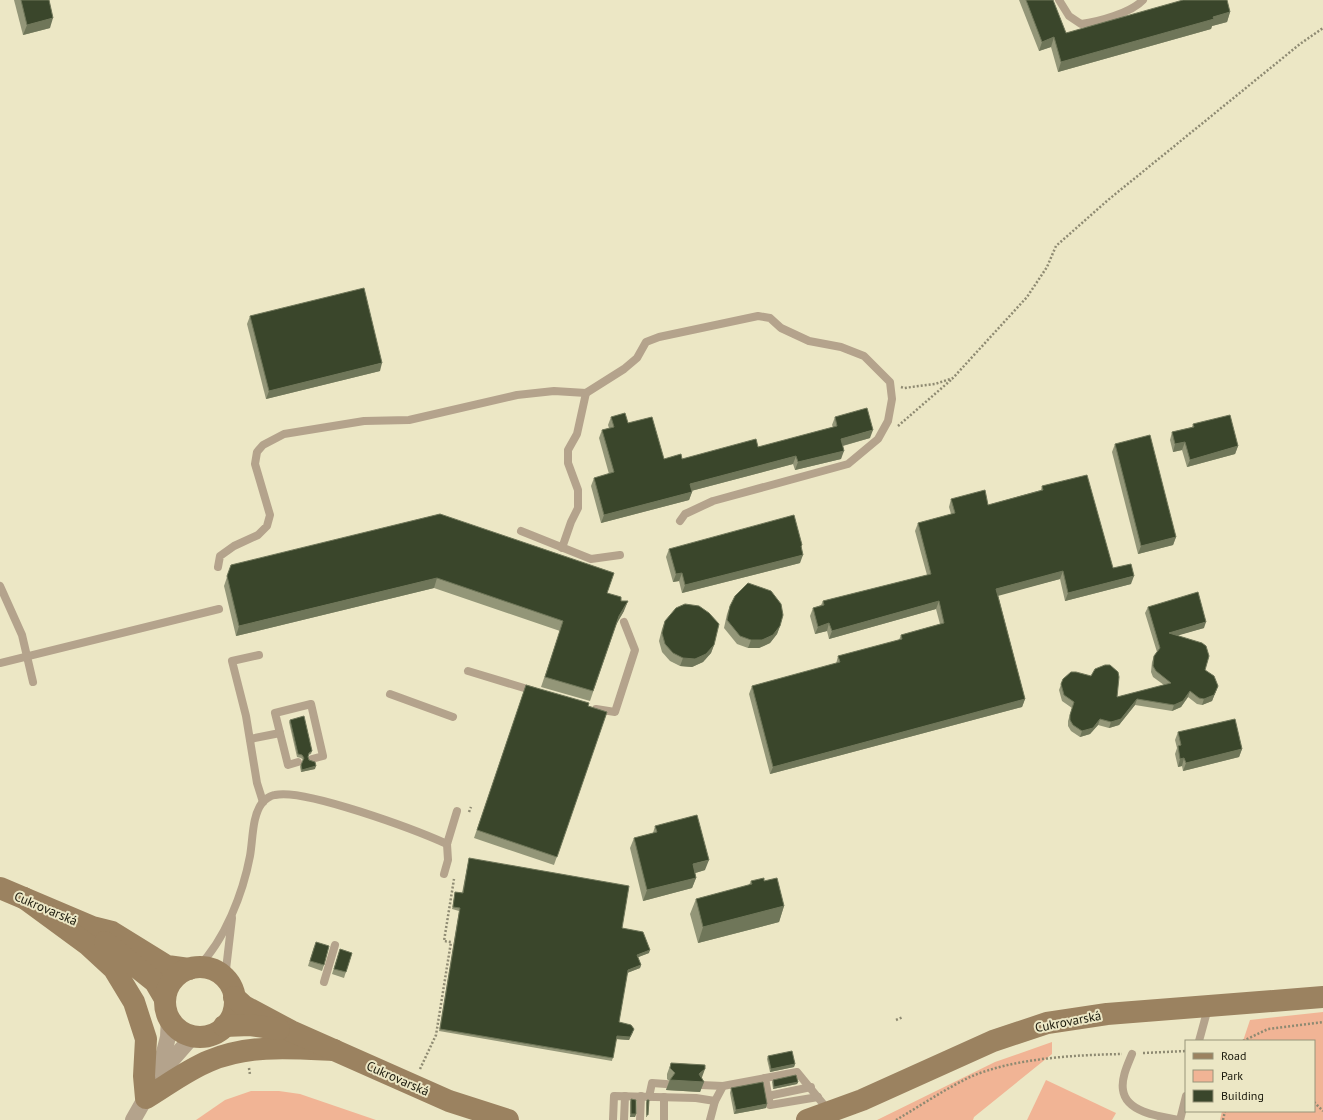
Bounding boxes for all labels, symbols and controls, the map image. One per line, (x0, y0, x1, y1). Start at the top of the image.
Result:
street label: Cukrovarská (12, 888, 80, 929)
street label: Cukrovarská (1034, 1007, 1103, 1036)
legend (1185, 1040, 1315, 1112)
text: Road (1221, 1048, 1246, 1063)
street label: Cukrovarská (364, 1057, 432, 1100)
text: Park (1221, 1068, 1243, 1083)
text: Building (1221, 1088, 1264, 1103)

